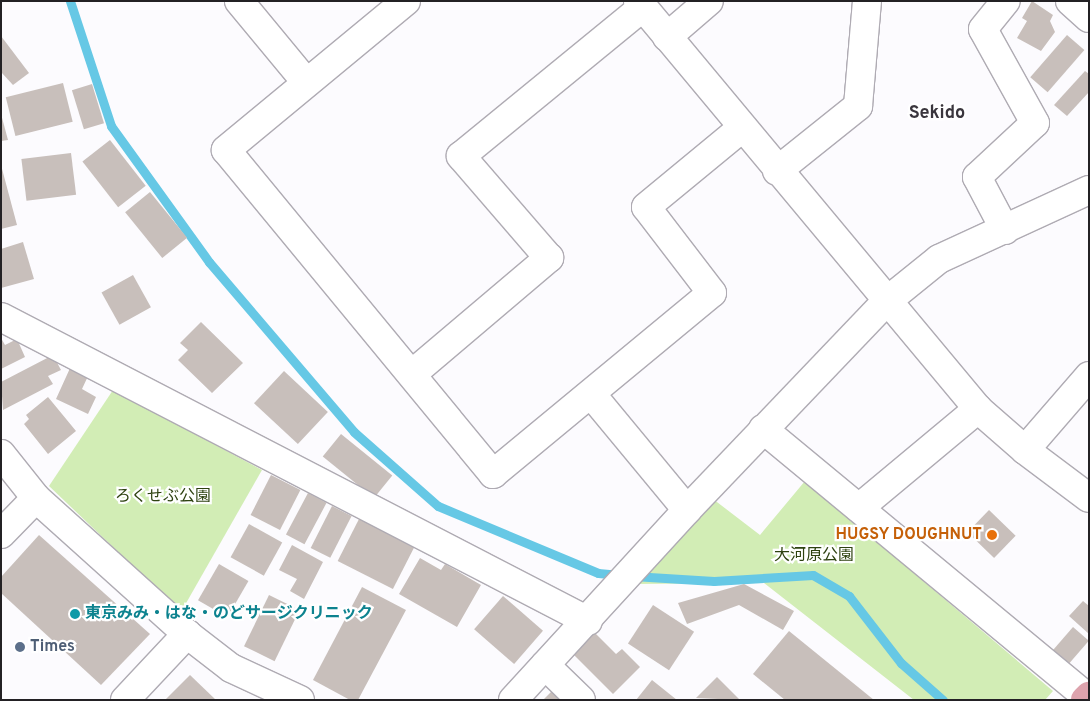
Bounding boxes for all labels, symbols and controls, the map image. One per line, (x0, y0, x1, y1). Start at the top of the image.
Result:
district label: Sekido (909, 103, 965, 125)
park label: ろくせぶ公園 (115, 487, 211, 507)
place label: HUGSY DOUGHNUT (835, 525, 982, 545)
marker: HUGSY DOUGHNUT (986, 529, 998, 541)
park label: 大河原公園 (774, 546, 854, 566)
place label: 東京みみ・はな・のどサージクリニック (85, 604, 373, 624)
marker: 東京みみ・はな・のどサージクリニック (69, 608, 81, 620)
place label: Times (30, 637, 75, 657)
marker: Times (14, 641, 26, 653)

